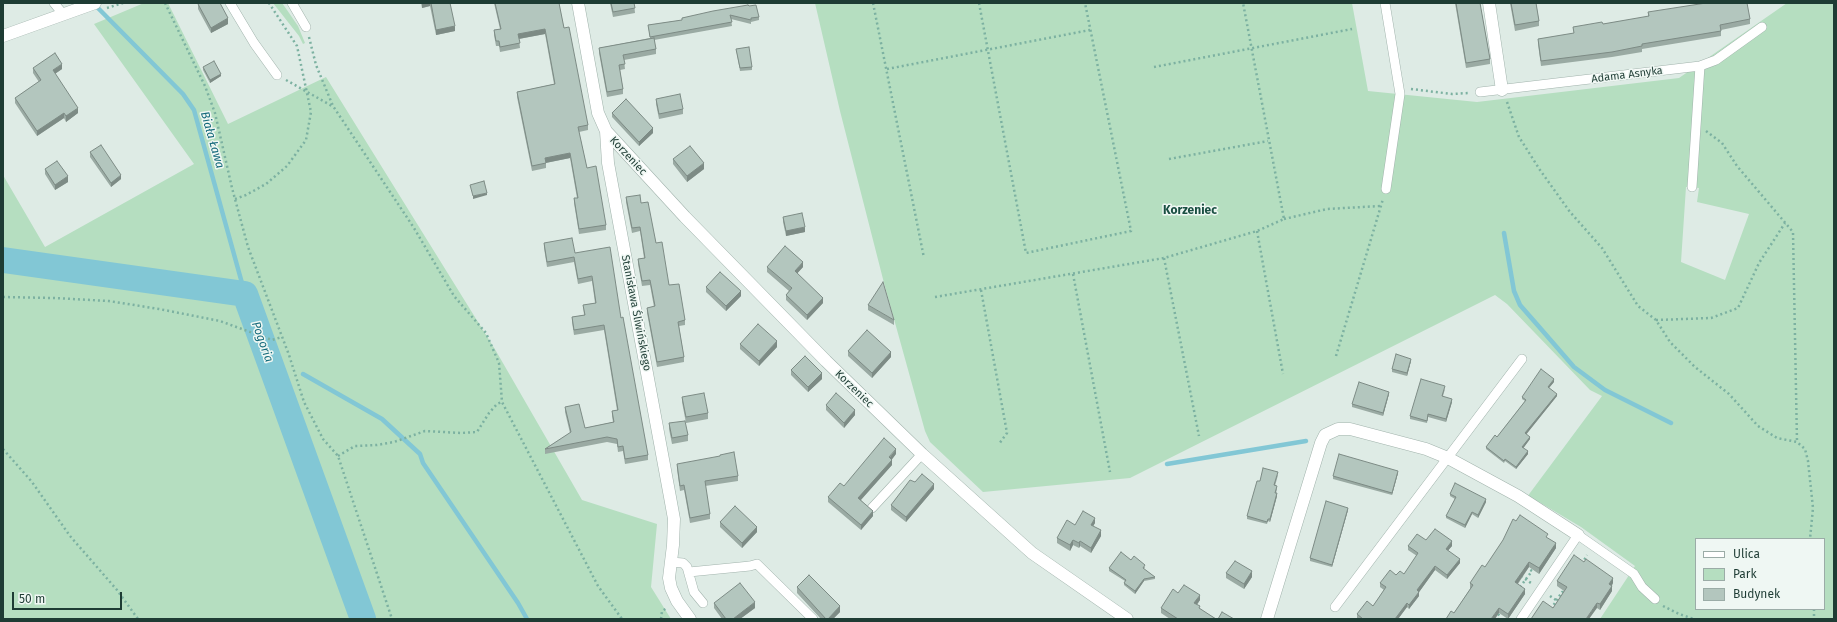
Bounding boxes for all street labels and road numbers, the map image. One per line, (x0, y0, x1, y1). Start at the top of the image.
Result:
street label: Adama Asnyka (1591, 64, 1663, 86)
street label: Korzeniec (607, 134, 649, 178)
street label: Stanisława Śliwińskiego (618, 254, 654, 372)
street label: Korzeniec (832, 367, 876, 411)

